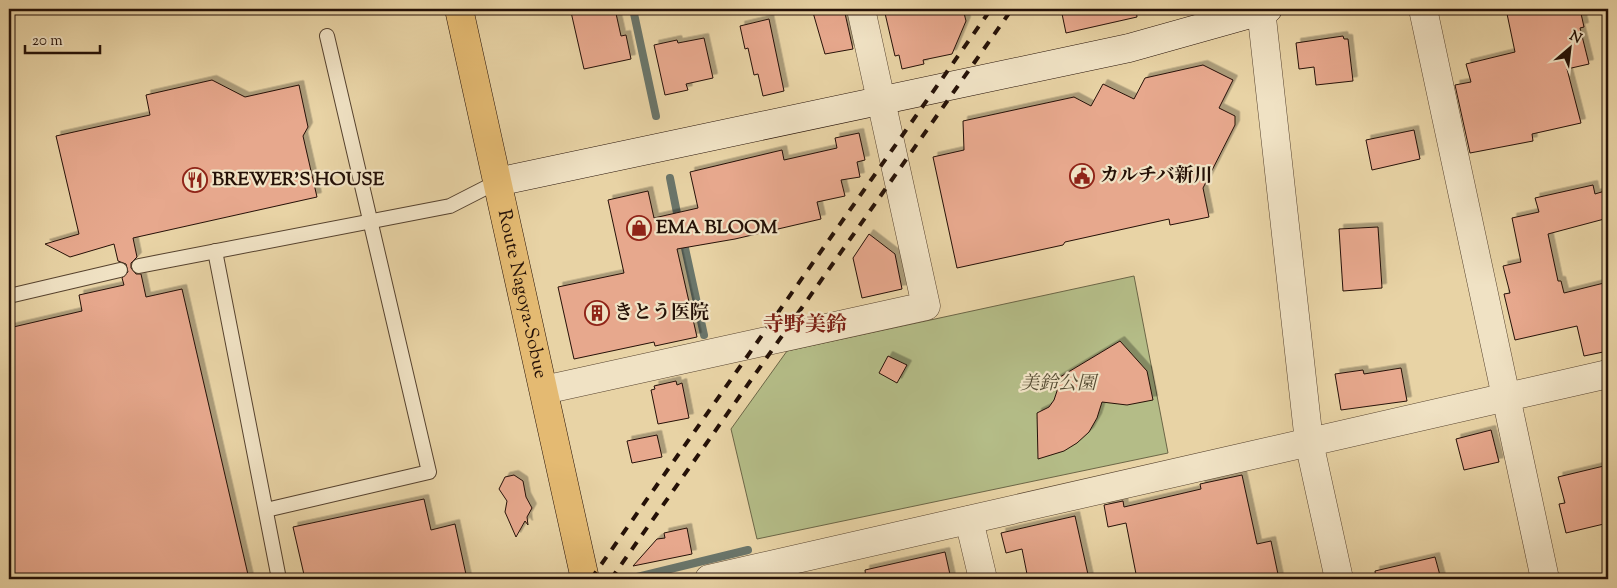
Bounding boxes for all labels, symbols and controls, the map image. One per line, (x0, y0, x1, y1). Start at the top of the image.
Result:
scale bar (25, 22, 100, 54)
north arrow (1544, 22, 1594, 72)
text: N (1566, 27, 1585, 50)
text: 20 m (32, 31, 63, 52)
public building icon: カルチバ新川 (1069, 163, 1095, 189)
place label: カルチバ新川 (1100, 163, 1213, 190)
restaurant icon: BREWER'S HOUSE (182, 167, 208, 193)
place label: BREWER'S HOUSE (212, 167, 385, 194)
street label: Route Nagoya-Sobue (490, 207, 554, 381)
shop icon: EMA BLOOM (626, 215, 652, 241)
place label: EMA BLOOM (656, 215, 778, 242)
building icon: きとう医院 (584, 300, 610, 326)
place label: きとう医院 (614, 300, 709, 327)
district label: 寺野美鈴 (763, 311, 847, 341)
park label: 美鈴公園 (1020, 371, 1099, 398)

